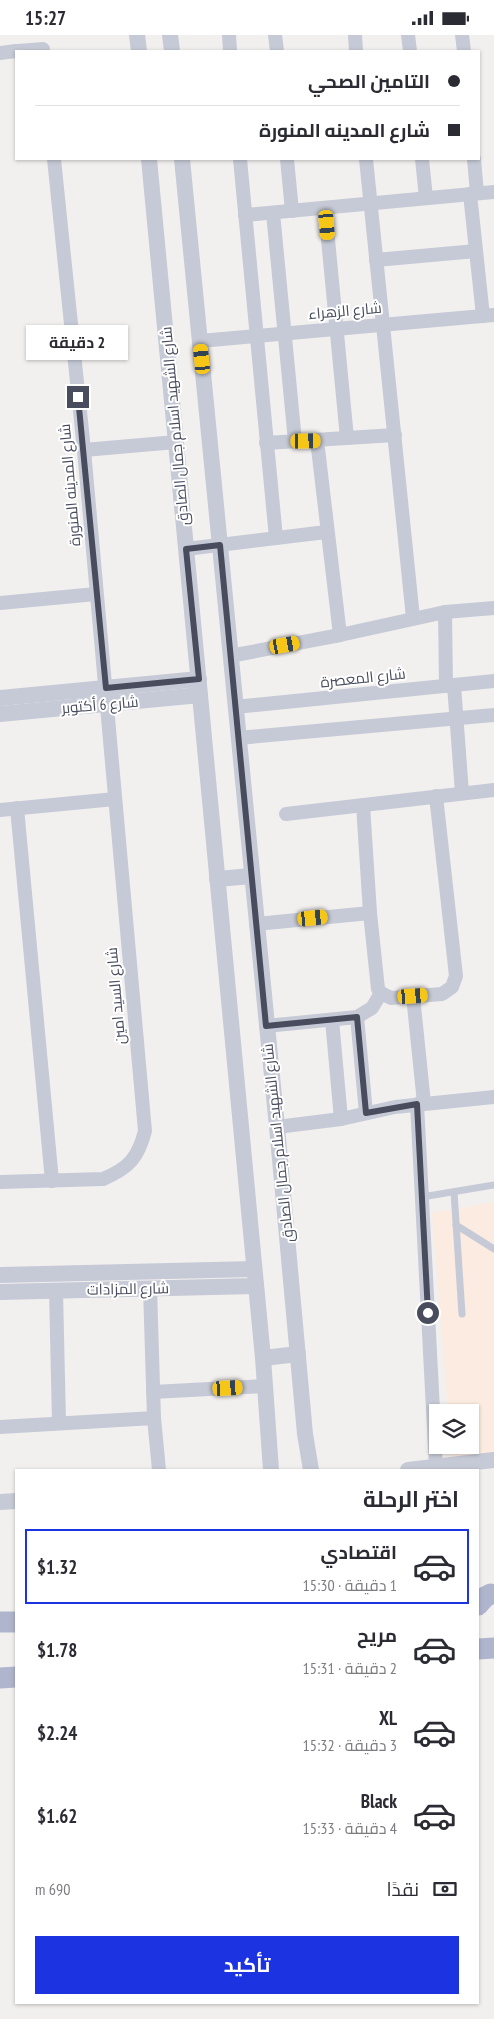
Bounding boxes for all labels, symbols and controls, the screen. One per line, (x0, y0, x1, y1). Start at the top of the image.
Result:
text: 15:27 (25, 6, 66, 30)
text: التامين الصحي (308, 69, 430, 93)
text: شارع المدينه المنورة (259, 118, 430, 142)
car (318, 209, 335, 241)
street label: شارع الزهراء (308, 298, 383, 325)
callout: 2 دقيقة (27, 325, 129, 359)
street label: شارع الشهيد اسلام جمال الصادق (156, 326, 195, 526)
text: 2 دقيقة (49, 332, 105, 352)
car (192, 343, 211, 375)
route end (67, 386, 89, 408)
street label: شارع المدينه المنورة (55, 423, 86, 547)
car (290, 433, 321, 449)
car (268, 635, 301, 655)
street label: شارع المعصرة (319, 664, 407, 693)
street label: شارع 6 أكتوبر (60, 692, 139, 719)
car (297, 909, 328, 927)
street label: شارع السيد امين (102, 946, 131, 1045)
car (397, 987, 428, 1005)
street label: شارع الشهيد اسلام جمال الصادق (258, 1043, 299, 1243)
street label: شارع المزادات (87, 1278, 169, 1301)
route start (417, 1302, 439, 1324)
car (212, 1380, 243, 1396)
map controls (429, 1404, 479, 1454)
button: layers (429, 1404, 479, 1454)
text: اختر الرحلة (363, 1485, 459, 1513)
text: اقتصادي (321, 1540, 397, 1564)
icon: car (412, 1544, 457, 1589)
text: $1.32 (37, 1555, 77, 1579)
text: 1 دقيقة · 15:30 (302, 1575, 397, 1595)
text: مريح (357, 1623, 397, 1647)
icon: car (412, 1627, 457, 1672)
text: $1.78 (37, 1638, 77, 1662)
text: 2 دقيقة · 15:31 (302, 1658, 397, 1678)
text: XL (379, 1706, 397, 1730)
icon: car (412, 1710, 457, 1755)
text: $2.24 (37, 1721, 77, 1745)
text: 3 دقيقة · 15:32 (302, 1735, 397, 1755)
text: Black (361, 1789, 397, 1813)
icon: car (412, 1793, 457, 1838)
text: $1.62 (37, 1804, 77, 1828)
text: 4 دقيقة · 15:33 (302, 1818, 397, 1838)
icon: cash (431, 1875, 459, 1903)
text: نقدًا (387, 1877, 419, 1901)
text: 690 m (35, 1879, 70, 1899)
button: تأكيد (35, 1936, 459, 1994)

